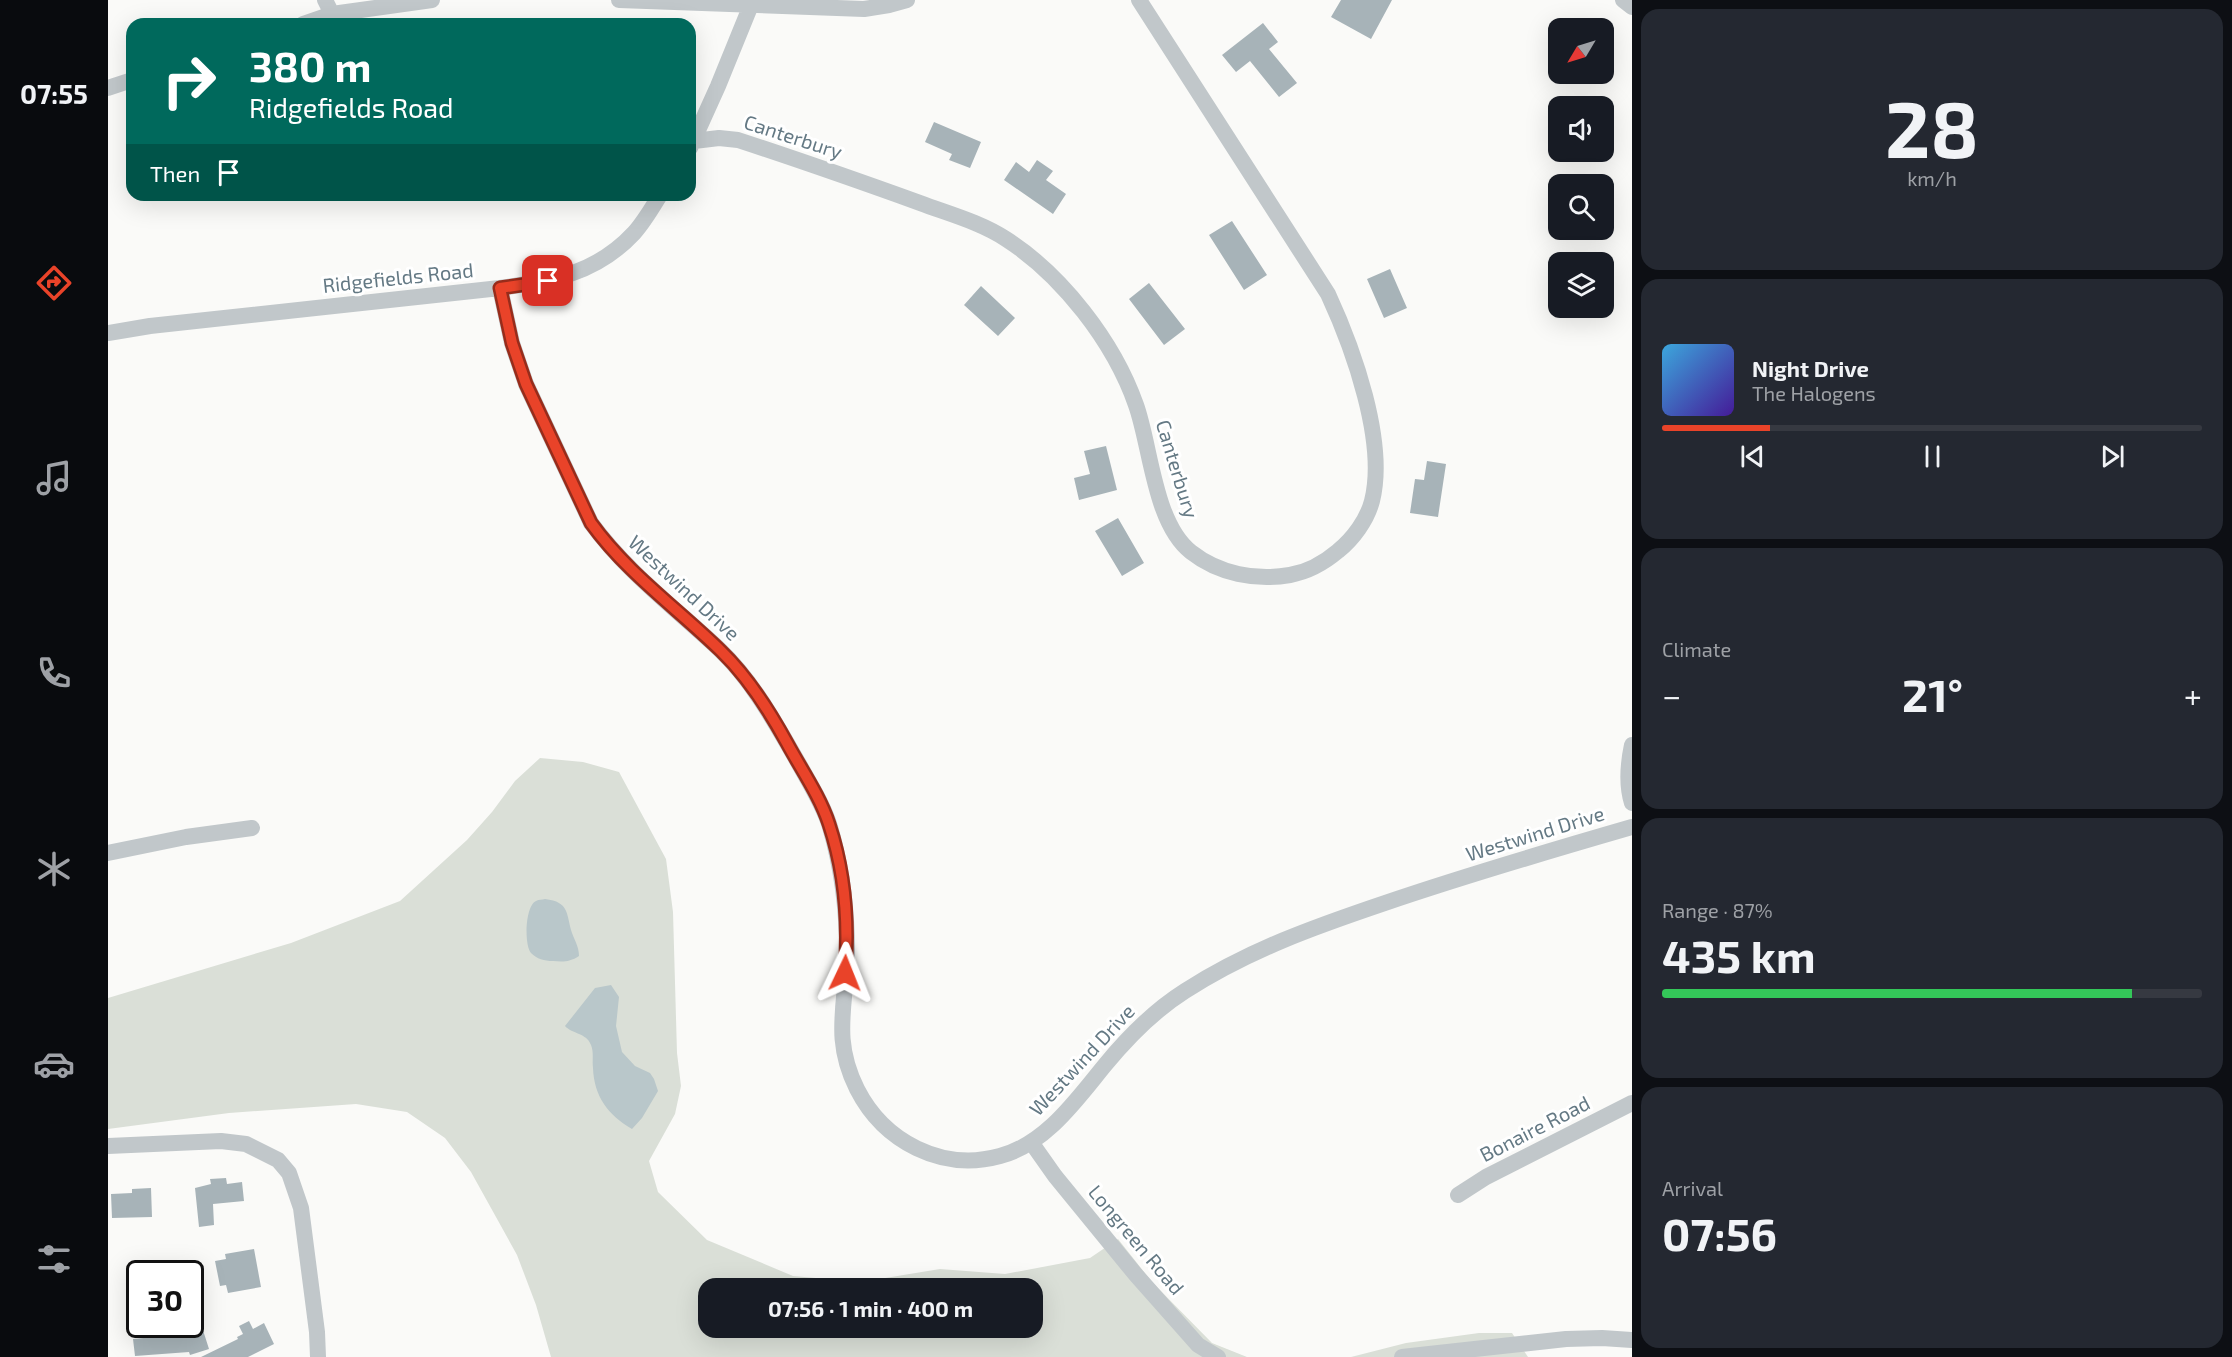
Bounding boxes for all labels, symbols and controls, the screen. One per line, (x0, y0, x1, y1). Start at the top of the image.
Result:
north arrow (1548, 18, 1614, 84)
map controls (1548, 18, 1614, 318)
text: 380 m (249, 40, 372, 90)
icon: right (150, 42, 228, 120)
text: 07:55 (20, 77, 88, 109)
text: 28 (1885, 80, 1979, 174)
text: Ridgefields Road (249, 91, 454, 123)
button: sound (1548, 96, 1614, 162)
street label: Canterbury (741, 109, 846, 163)
icon: arrive (212, 156, 245, 189)
text: Then (150, 160, 200, 186)
text: km/h (1907, 166, 1957, 190)
button: search (1548, 174, 1614, 240)
button: layers (1548, 252, 1614, 318)
pin (522, 255, 573, 306)
street label: Ridgefields Road (321, 257, 475, 297)
icon: directions (33, 262, 75, 304)
icon: arrive (531, 264, 564, 297)
text: Night Drive (1752, 355, 1869, 381)
text: The Halogens (1752, 381, 1876, 405)
street label: Canterbury (1152, 417, 1204, 521)
icon: previous (1736, 440, 1769, 473)
icon: pause (1916, 440, 1949, 473)
icon: next (2096, 440, 2129, 473)
icon: music (33, 457, 75, 499)
street label: Westwind Drive (624, 530, 745, 645)
text: Climate (1662, 637, 1731, 661)
icon: phone (33, 652, 75, 694)
text: 21° (1902, 667, 1963, 721)
text: − (1662, 675, 1681, 715)
text: + (2184, 675, 2202, 715)
street label: Westwind Drive (1463, 801, 1607, 866)
icon: climate (33, 848, 75, 890)
text: Range · 87% (1662, 898, 1773, 922)
text: 435 km (1662, 928, 1816, 982)
position arrow (813, 941, 877, 1005)
street label: Westwind Drive (1024, 999, 1139, 1120)
icon: car (33, 1043, 75, 1085)
street label: Bonaire Road (1475, 1090, 1594, 1166)
text: Arrival (1662, 1176, 1723, 1200)
street label: Longreen Road (1084, 1180, 1190, 1299)
text: 07:56 (1662, 1206, 1777, 1260)
icon: filters (33, 1238, 75, 1280)
speed limit sign: 30 (126, 1260, 204, 1338)
text: 07:56 · 1 min · 400 m (768, 1295, 973, 1321)

